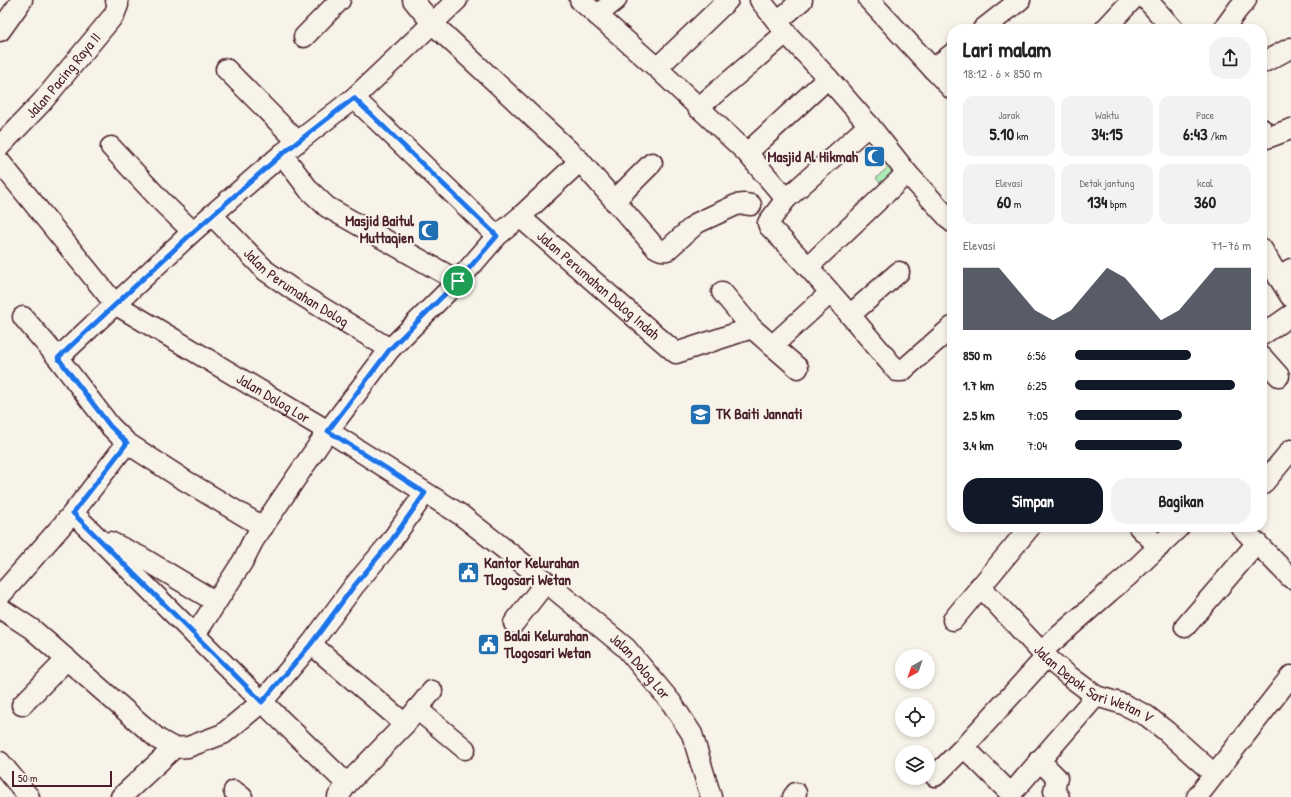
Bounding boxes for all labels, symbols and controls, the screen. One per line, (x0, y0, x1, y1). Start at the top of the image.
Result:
street label: Jalan Pacing Raya II (21, 28, 105, 123)
text: Lari malam (963, 34, 1051, 64)
button: share (1209, 37, 1251, 79)
text: 18:12 · 6 × 850 m (963, 64, 1042, 82)
text: Jarak (998, 108, 1020, 122)
text: Waktu (1095, 108, 1119, 122)
text: Pace (1196, 108, 1214, 122)
text: 5.10 (989, 122, 1014, 145)
text: 34:15 (1091, 122, 1123, 145)
text: 6:43 (1183, 122, 1208, 145)
text: km (1014, 129, 1029, 143)
text: /km (1208, 129, 1227, 143)
mosque icon: Masjid Al Hikmah (861, 144, 887, 170)
place label: Masjid Al Hikmah (767, 146, 859, 167)
text: Elevasi (995, 176, 1023, 190)
text: Detak jantung (1080, 176, 1134, 190)
text: kcal (1197, 176, 1213, 190)
text: 60 (997, 190, 1011, 213)
text: 134 (1087, 190, 1107, 213)
text: 360 (1194, 190, 1216, 213)
text: m (1011, 197, 1021, 211)
text: bpm (1107, 197, 1127, 211)
place label: Masjid Baitul Muttaqien (345, 210, 415, 249)
mosque icon: Masjid Baitul Muttaqien (416, 217, 442, 243)
street label: Jalan Perumahan Dolog Indah (533, 226, 665, 344)
text: Elevasi (963, 236, 996, 254)
text: 71–76 m (1211, 236, 1251, 254)
street label: Jalan Perumahan Dolog (239, 243, 353, 332)
pin (441, 264, 475, 298)
icon: arrive (447, 270, 469, 292)
text: 850 m (963, 346, 992, 364)
text: 6:56 (1027, 346, 1046, 364)
street label: Jalan Dolog Lor (233, 368, 314, 428)
text: 1.7 km (963, 376, 994, 394)
text: 6:25 (1027, 376, 1047, 394)
school or university icon: TK Baiti Jannati (687, 401, 713, 427)
place label: TK Baiti Jannati (715, 403, 803, 424)
text: 2.5 km (963, 406, 995, 424)
text: 7:05 (1027, 406, 1048, 424)
text: 3.4 km (963, 436, 994, 454)
text: 7:04 (1027, 436, 1047, 454)
button: Simpan (963, 478, 1103, 524)
button: Bagikan (1111, 478, 1251, 524)
place label: Kantor Kelurahan Tlogosari Wetan (483, 552, 580, 591)
public building icon: Kantor Kelurahan Tlogosari Wetan (455, 559, 481, 585)
place label: Balai Kelurahan Tlogosari Wetan (503, 625, 591, 664)
street label: Jalan Dolog Lor (606, 628, 676, 704)
public building icon: Balai Kelurahan Tlogosari Wetan (475, 632, 501, 658)
street label: Jalan Depok Sari Wetan V (1029, 640, 1158, 727)
north arrow (895, 649, 935, 689)
map controls (895, 649, 935, 785)
button: locate (895, 697, 935, 737)
button: layers (895, 745, 935, 785)
scale bar (12, 769, 112, 788)
text: 50 m (18, 771, 38, 785)

